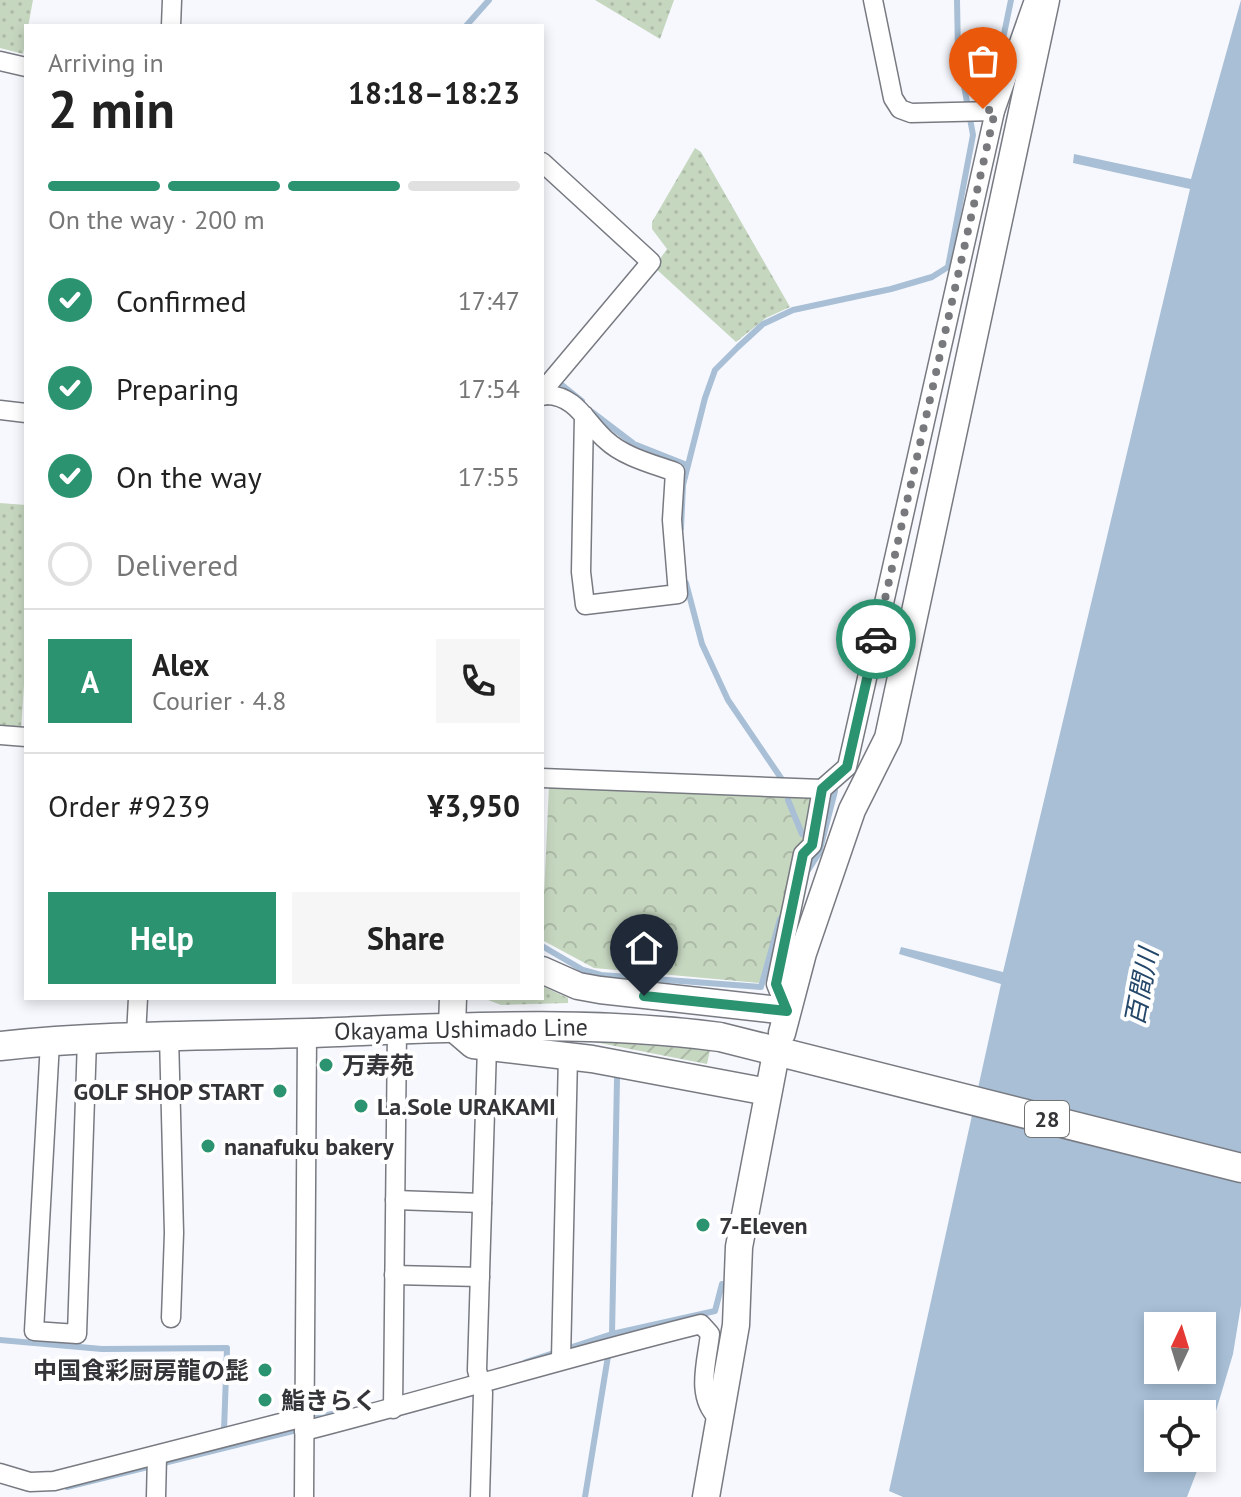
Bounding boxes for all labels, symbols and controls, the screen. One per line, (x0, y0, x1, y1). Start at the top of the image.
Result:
pin (949, 27, 1017, 109)
icon: bag (961, 39, 1005, 83)
text: Arriving in (48, 46, 164, 79)
text: 18:18–18:23 (348, 73, 520, 112)
text: 2 min (48, 75, 175, 142)
text: On the way · 200 m (48, 203, 265, 236)
icon: check (48, 278, 92, 322)
text: Confirmed (116, 281, 247, 320)
text: 17:47 (458, 284, 520, 317)
icon: check (48, 366, 92, 410)
text: Preparing (116, 369, 239, 408)
text: 17:54 (458, 372, 520, 405)
icon: check (48, 454, 92, 498)
text: On the way (116, 457, 262, 496)
text: 17:55 (458, 460, 520, 493)
text: Delivered (116, 545, 239, 584)
courier (836, 599, 916, 679)
icon: car (854, 617, 898, 661)
button: phone (436, 639, 520, 723)
text: Alex (152, 645, 209, 684)
text: A (81, 662, 99, 701)
text: Courier · 4.8 (152, 684, 286, 717)
text: Order #9239 (48, 786, 210, 825)
text: ¥3,950 (427, 786, 520, 825)
button: Help (48, 892, 276, 984)
button: Share (292, 892, 520, 984)
pin (610, 914, 678, 996)
icon: home (622, 926, 666, 970)
water label: 百間川 (1117, 943, 1165, 1028)
street label: Okayama Ushimado Line (334, 1011, 588, 1047)
place label: 万寿苑 (342, 1050, 414, 1081)
marker: 万寿苑 (317, 1056, 335, 1074)
place label: GOLF SHOP START (74, 1076, 264, 1107)
marker: GOLF SHOP START (271, 1082, 289, 1100)
place label: La.Sole URAKAMI (377, 1091, 556, 1122)
marker: La.Sole URAKAMI (352, 1097, 370, 1115)
road number: 28 (1025, 1101, 1069, 1137)
place label: nanafuku bakery (224, 1131, 394, 1162)
marker: nanafuku bakery (199, 1137, 217, 1155)
place label: 7-Eleven (719, 1210, 808, 1241)
marker: 7-Eleven (694, 1216, 712, 1234)
north arrow (1144, 1312, 1216, 1384)
map controls (1144, 1312, 1216, 1472)
place label: 中国食彩厨房龍の髭 (33, 1355, 249, 1386)
marker: 中国食彩厨房龍の髭 (256, 1361, 274, 1379)
place label: 鮨きらく (281, 1385, 377, 1416)
marker: 鮨きらく (256, 1391, 274, 1409)
button: locate (1144, 1400, 1216, 1472)

